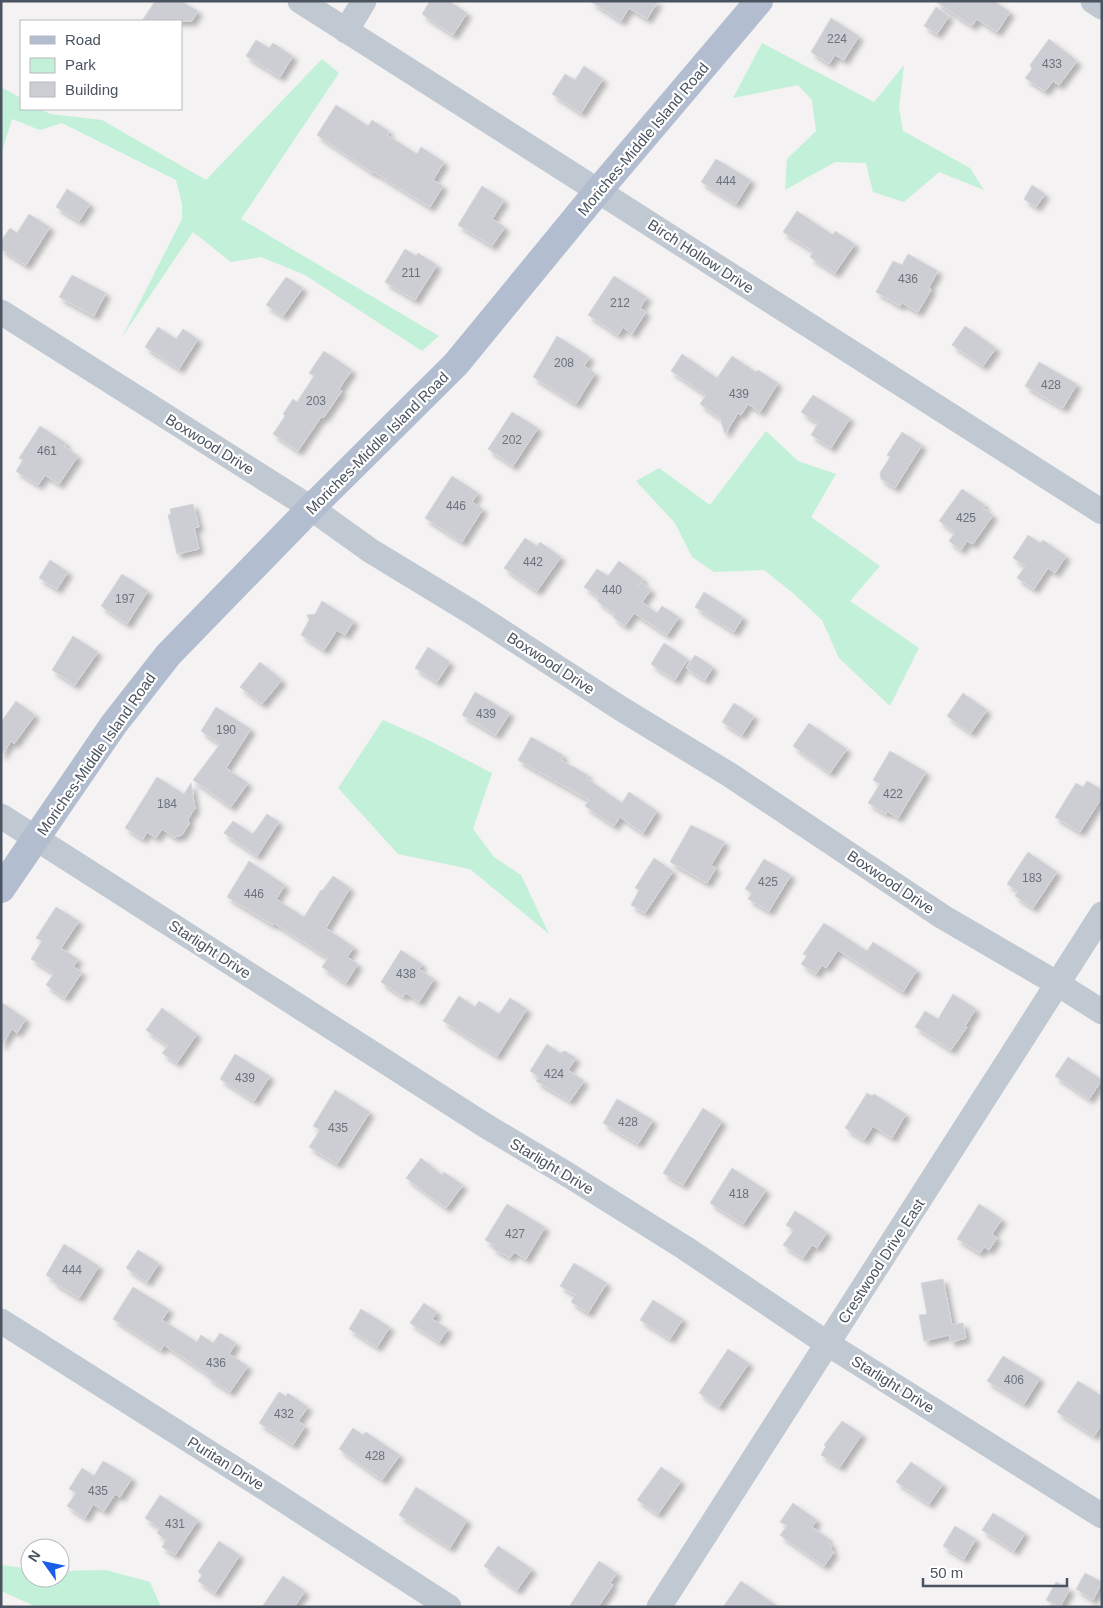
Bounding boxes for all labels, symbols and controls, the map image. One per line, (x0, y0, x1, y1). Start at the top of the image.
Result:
legend (20, 20, 182, 110)
text: Road (65, 31, 101, 48)
house number: 224 (827, 32, 847, 46)
text: Park (65, 56, 96, 73)
house number: 433 (1042, 57, 1062, 71)
street label: Moriches-Middle Island Road (574, 59, 712, 219)
text: Building (65, 81, 118, 98)
house number: 444 (716, 174, 736, 188)
street label: Birch Hollow Drive (645, 216, 757, 296)
house number: 211 (401, 266, 421, 280)
house number: 436 (898, 272, 918, 286)
house number: 212 (610, 296, 630, 310)
house number: 208 (554, 356, 574, 370)
street label: Moriches-Middle Island Road (302, 368, 452, 518)
house number: 428 (1041, 378, 1061, 392)
house number: 439 (729, 387, 749, 401)
house number: 203 (306, 394, 326, 408)
street label: Boxwood Drive (163, 410, 257, 478)
house number: 202 (502, 433, 522, 447)
house number: 461 (37, 444, 57, 458)
house number: 446 (446, 499, 466, 513)
house number: 425 (956, 511, 976, 525)
house number: 442 (523, 555, 543, 569)
house number: 440 (602, 583, 622, 597)
house number: 197 (115, 592, 135, 606)
street label: Boxwood Drive (504, 628, 598, 698)
street label: Moriches-Middle Island Road (33, 670, 159, 838)
house number: 439 (476, 707, 496, 721)
house number: 190 (216, 723, 236, 737)
house number: 422 (883, 787, 903, 801)
house number: 184 (157, 797, 177, 811)
street label: Boxwood Drive (844, 847, 938, 917)
house number: 183 (1022, 871, 1042, 885)
house number: 425 (758, 875, 778, 889)
house number: 446 (244, 887, 264, 901)
street label: Starlight Drive (166, 916, 254, 982)
house number: 438 (396, 967, 416, 981)
house number: 424 (544, 1067, 564, 1081)
house number: 439 (235, 1071, 255, 1085)
house number: 428 (618, 1115, 638, 1129)
house number: 435 (328, 1121, 348, 1135)
street label: Starlight Drive (507, 1134, 597, 1198)
house number: 418 (729, 1187, 749, 1201)
street label: Crestwood Drive East (834, 1195, 928, 1326)
house number: 427 (505, 1227, 525, 1241)
house number: 444 (62, 1263, 82, 1277)
street label: Starlight Drive (849, 1352, 937, 1416)
house number: 436 (206, 1356, 226, 1370)
house number: 406 (1004, 1373, 1024, 1387)
house number: 432 (274, 1407, 294, 1421)
street label: Puritan Drive (185, 1433, 267, 1493)
house number: 428 (365, 1449, 385, 1463)
house number: 435 (88, 1484, 108, 1498)
house number: 431 (165, 1517, 185, 1531)
north arrow (20, 1538, 70, 1588)
text: N (25, 1547, 44, 1565)
scale bar (923, 1556, 1067, 1588)
text: 50 m (930, 1564, 963, 1581)

